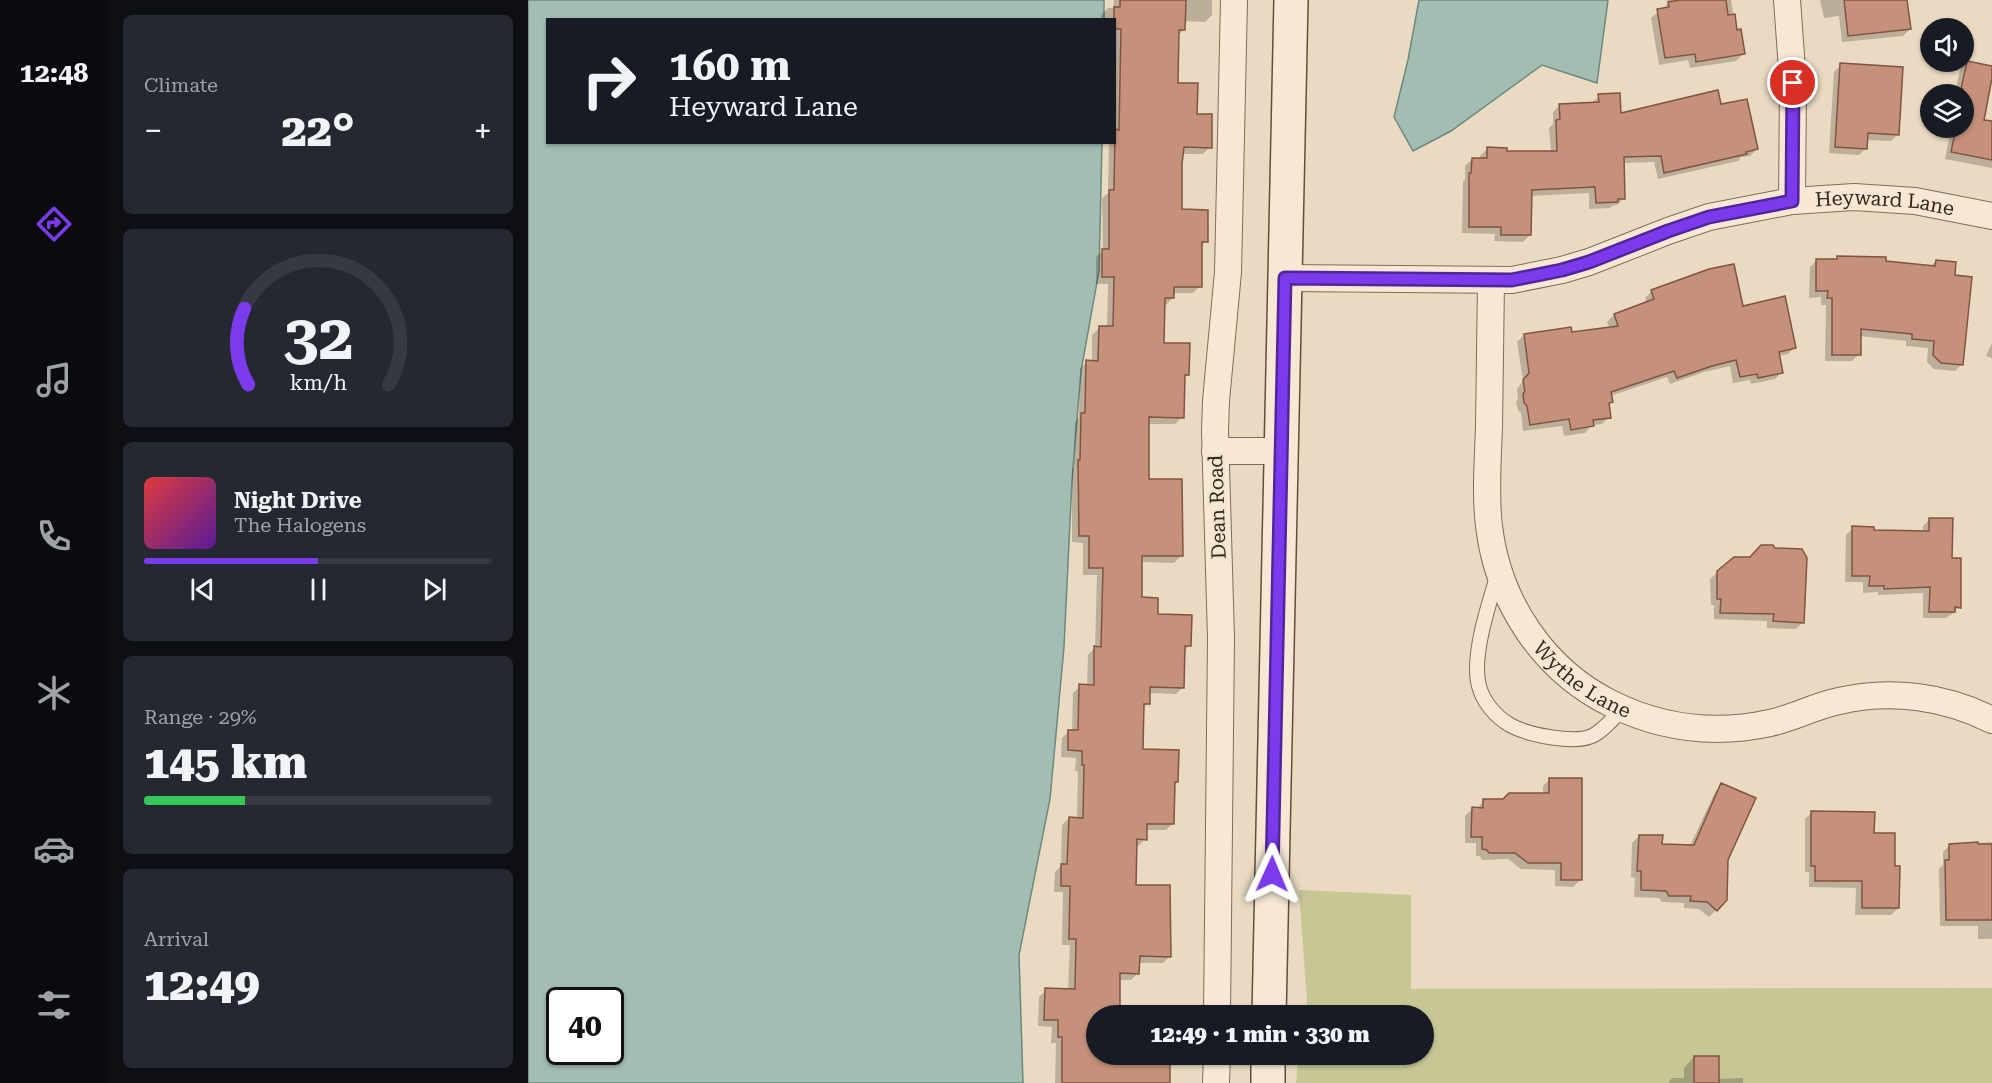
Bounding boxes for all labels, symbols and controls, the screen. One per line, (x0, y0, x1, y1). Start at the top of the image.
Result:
map controls (1920, 18, 1974, 138)
button: sound (1920, 18, 1974, 72)
text: 160 m (669, 41, 791, 90)
icon: right (570, 42, 648, 120)
text: 12:48 (20, 57, 88, 89)
pin (1767, 57, 1818, 108)
icon: arrive (1776, 66, 1809, 99)
text: Climate (144, 73, 218, 97)
button: layers (1920, 84, 1974, 138)
text: Heyward Lane (669, 91, 858, 123)
text: 22° (282, 104, 355, 157)
text: − (144, 111, 162, 150)
text: + (474, 111, 492, 150)
street label: Heyward Lane (1814, 185, 1956, 220)
icon: directions (33, 203, 75, 245)
text: 32 (283, 301, 353, 374)
icon: music (33, 359, 75, 401)
text: km/h (289, 370, 347, 395)
street label: Dean Road (1203, 454, 1231, 560)
text: Night Drive (234, 488, 362, 513)
text: The Halogens (234, 513, 366, 537)
icon: phone (33, 515, 75, 557)
icon: previous (186, 573, 219, 606)
icon: pause (302, 573, 335, 606)
icon: next (418, 573, 451, 606)
street label: Wythe Lane (1528, 636, 1634, 723)
icon: climate (33, 672, 75, 714)
text: Range · 29% (144, 705, 256, 729)
text: 145 km (144, 736, 307, 789)
icon: car (33, 828, 75, 870)
position arrow (1240, 842, 1304, 906)
text: Arrival (144, 927, 209, 951)
text: 12:49 (144, 958, 260, 1011)
icon: filters (33, 984, 75, 1026)
speed limit sign: 40 (546, 987, 624, 1065)
text: 12:49 · 1 min · 330 m (1150, 1022, 1370, 1047)

